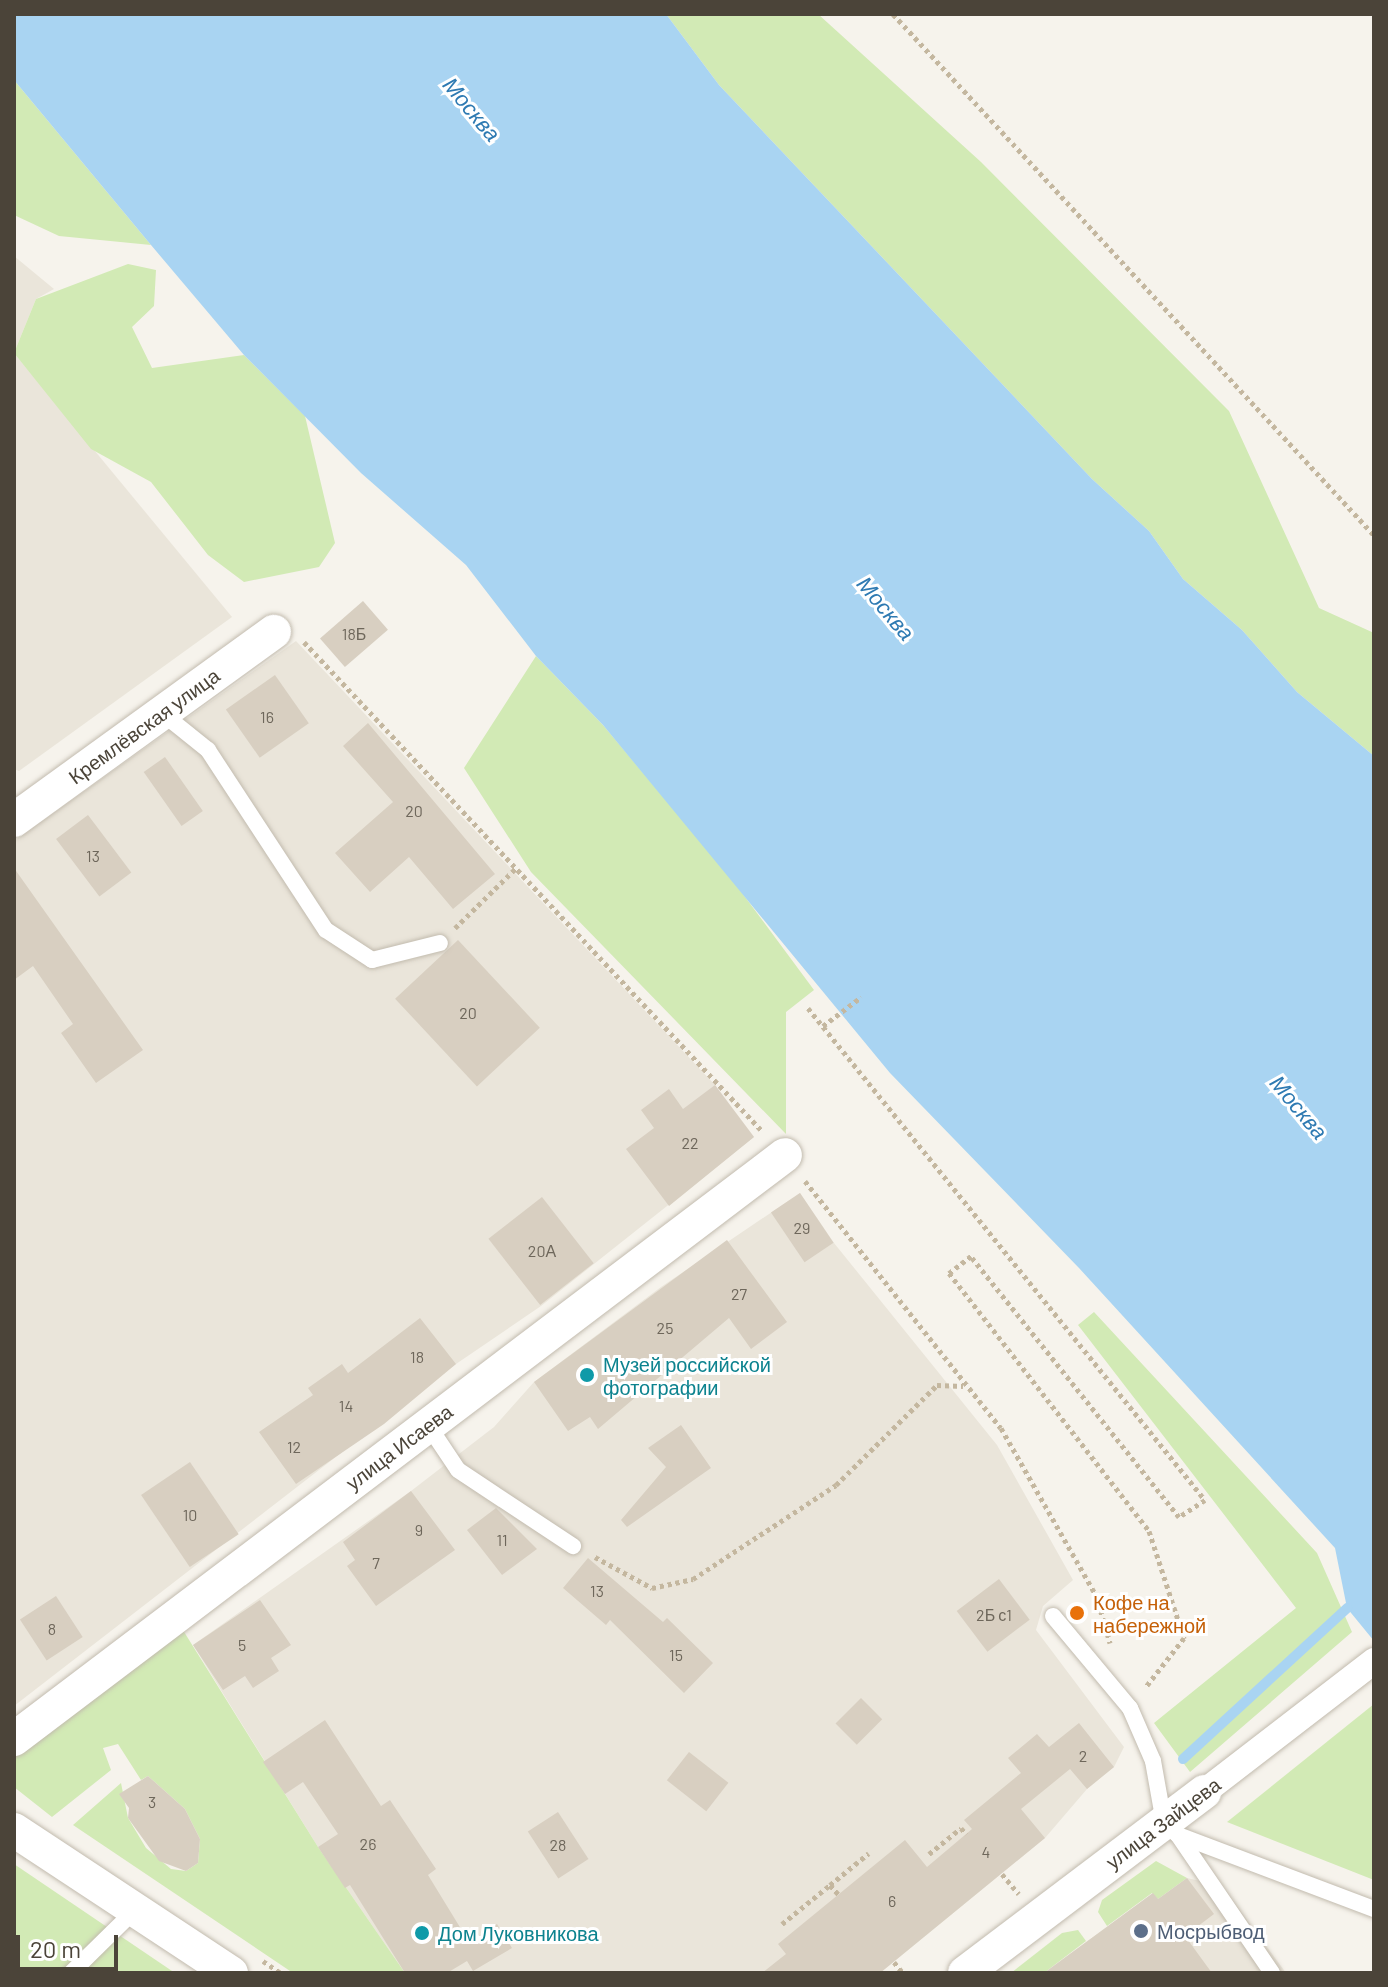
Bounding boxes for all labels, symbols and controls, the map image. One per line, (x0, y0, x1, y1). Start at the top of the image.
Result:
water label: Москва (438, 72, 506, 146)
water label: Москва (852, 571, 920, 645)
house number: 18Б (342, 624, 366, 644)
street label: Кремлёвская улица (64, 663, 224, 789)
house number: 16 (260, 707, 274, 727)
house number: 20 (405, 801, 423, 821)
house number: 13 (86, 846, 100, 866)
house number: 20 (459, 1003, 477, 1023)
water label: Москва (1265, 1070, 1333, 1144)
house number: 22 (681, 1133, 699, 1153)
house number: 29 (794, 1218, 810, 1238)
house number: 20А (528, 1241, 556, 1261)
house number: 27 (731, 1284, 747, 1304)
house number: 25 (657, 1318, 673, 1338)
house number: 18 (410, 1347, 424, 1367)
place label: Музей российской фотографии (603, 1352, 771, 1399)
marker: Музей российской фотографии (578, 1366, 596, 1384)
house number: 14 (339, 1396, 353, 1416)
street label: улица Исаева (341, 1399, 457, 1495)
house number: 12 (287, 1437, 301, 1457)
house number: 10 (183, 1505, 197, 1525)
house number: 9 (415, 1520, 423, 1540)
house number: 11 (496, 1530, 508, 1550)
house number: 7 (372, 1553, 380, 1573)
house number: 13 (590, 1581, 604, 1601)
place label: Кофе на набережной (1093, 1590, 1206, 1637)
marker: Кофе на набережной (1068, 1604, 1086, 1622)
house number: 2Б с1 (976, 1605, 1012, 1625)
house number: 8 (48, 1619, 56, 1639)
house number: 5 (238, 1635, 246, 1655)
house number: 15 (669, 1645, 683, 1665)
house number: 2 (1079, 1746, 1087, 1766)
street label: улица Зайцева (1101, 1772, 1225, 1874)
house number: 3 (148, 1792, 156, 1812)
house number: 26 (360, 1834, 376, 1854)
house number: 28 (550, 1835, 566, 1855)
house number: 4 (982, 1842, 990, 1862)
house number: 6 (888, 1891, 896, 1911)
scale bar (20, 1919, 122, 1969)
place label: Мосрыбвод (1157, 1919, 1265, 1943)
place label: Дом Луковникова (438, 1921, 599, 1945)
marker: Мосрыбвод (1132, 1922, 1150, 1940)
marker: Дом Луковникова (413, 1924, 431, 1942)
text: 20 m (30, 1934, 81, 1963)

